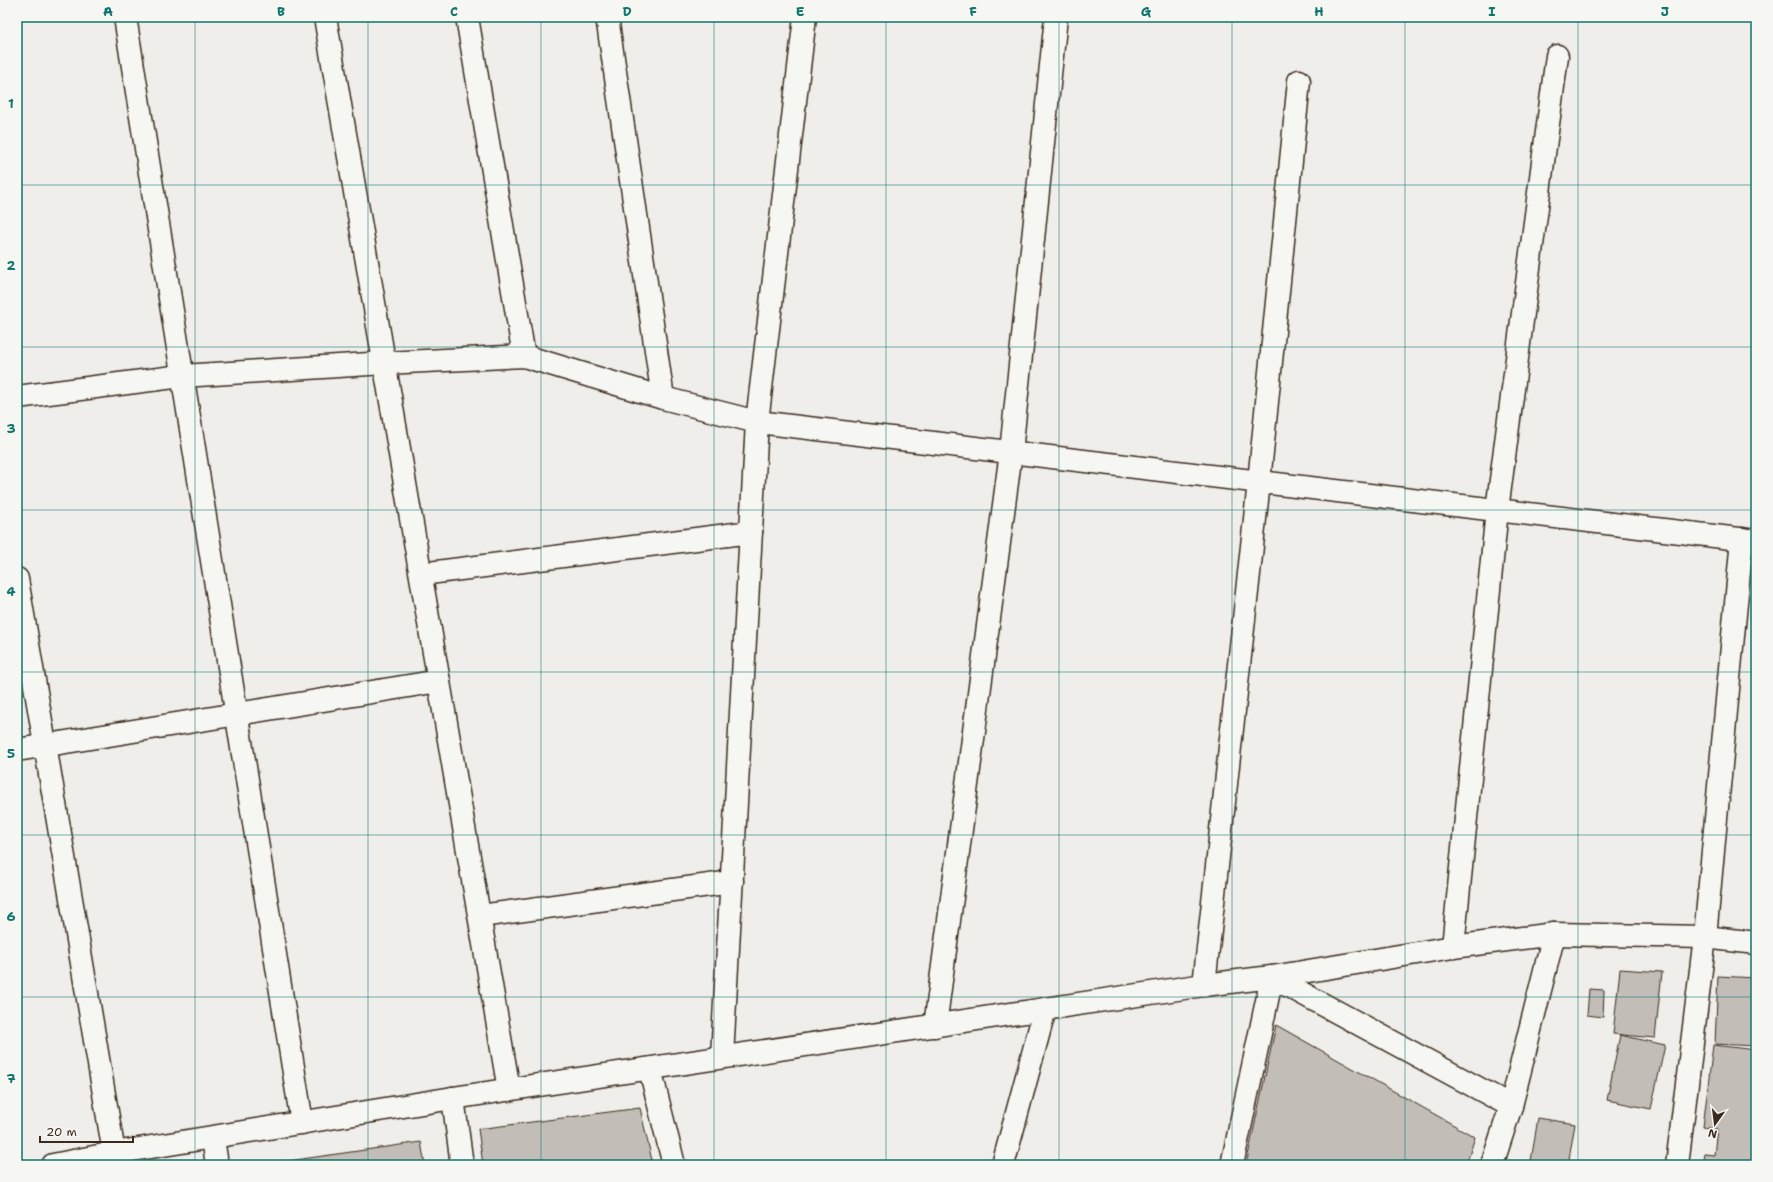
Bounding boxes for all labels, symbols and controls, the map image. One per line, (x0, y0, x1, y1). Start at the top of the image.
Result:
text: A (103, 3, 113, 20)
text: B (277, 3, 285, 20)
text: C (450, 3, 458, 20)
text: D (622, 3, 632, 20)
text: E (796, 3, 805, 20)
text: F (969, 3, 977, 20)
text: G (1141, 3, 1152, 20)
text: H (1314, 3, 1324, 20)
text: I (1488, 3, 1496, 20)
text: J (1661, 3, 1669, 20)
text: 1 (8, 95, 14, 112)
text: 2 (6, 257, 16, 274)
text: 3 (6, 420, 16, 437)
text: 4 (6, 583, 16, 600)
text: 5 (7, 745, 15, 762)
text: 6 (6, 908, 16, 925)
text: 7 (6, 1070, 16, 1087)
north arrow (1695, 1104, 1735, 1144)
scale bar (40, 1118, 133, 1144)
text: 20 m (46, 1124, 77, 1140)
text: N (1706, 1125, 1719, 1142)

